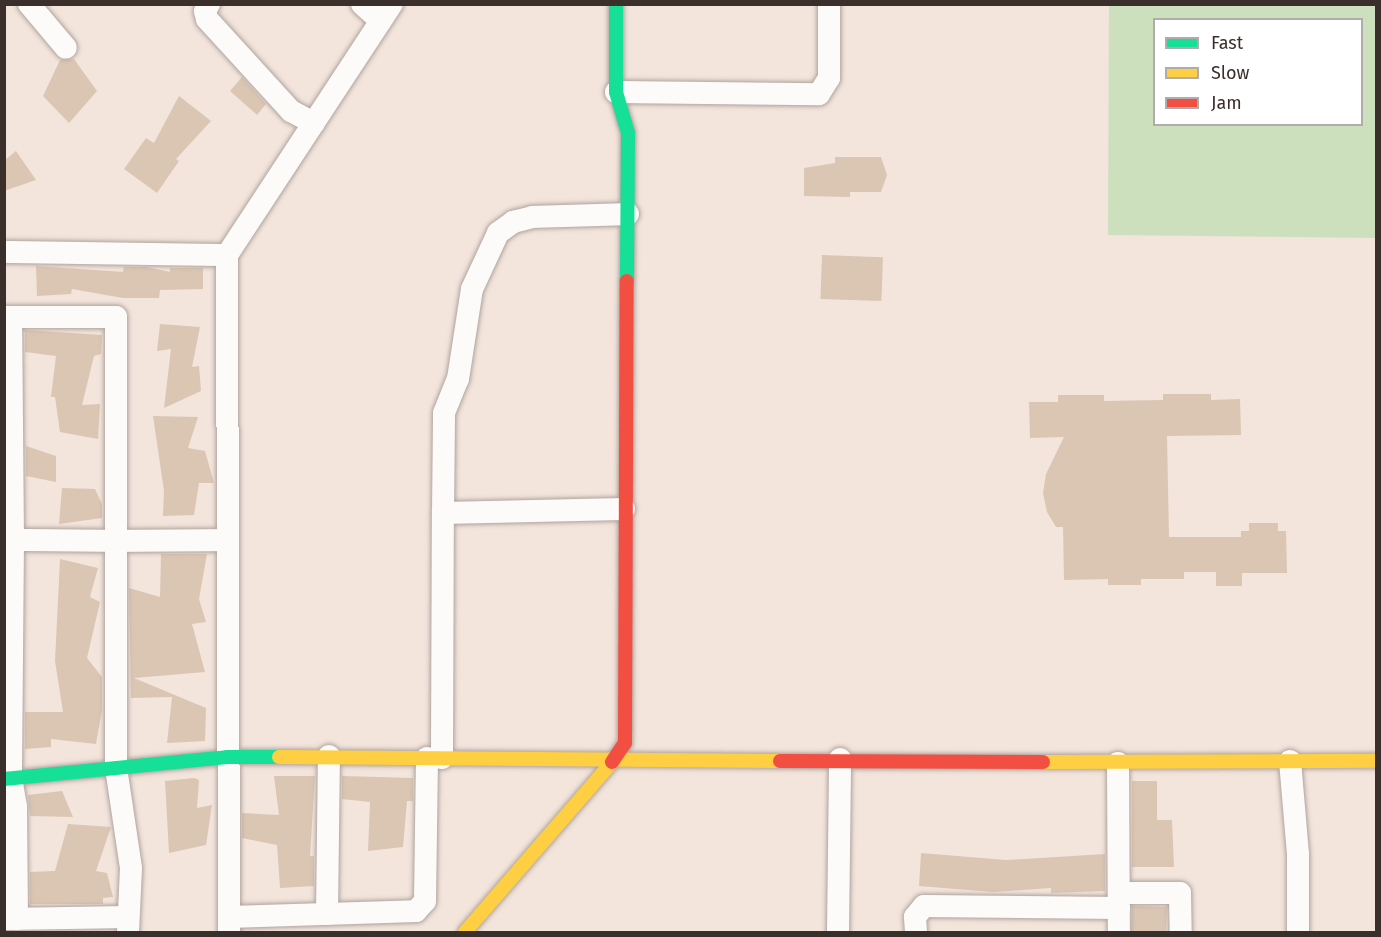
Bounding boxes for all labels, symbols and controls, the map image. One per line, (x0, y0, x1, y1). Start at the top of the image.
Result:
legend (1153, 18, 1363, 126)
text: Fast (1211, 32, 1243, 54)
text: Slow (1211, 62, 1249, 84)
text: Jam (1211, 92, 1242, 114)

